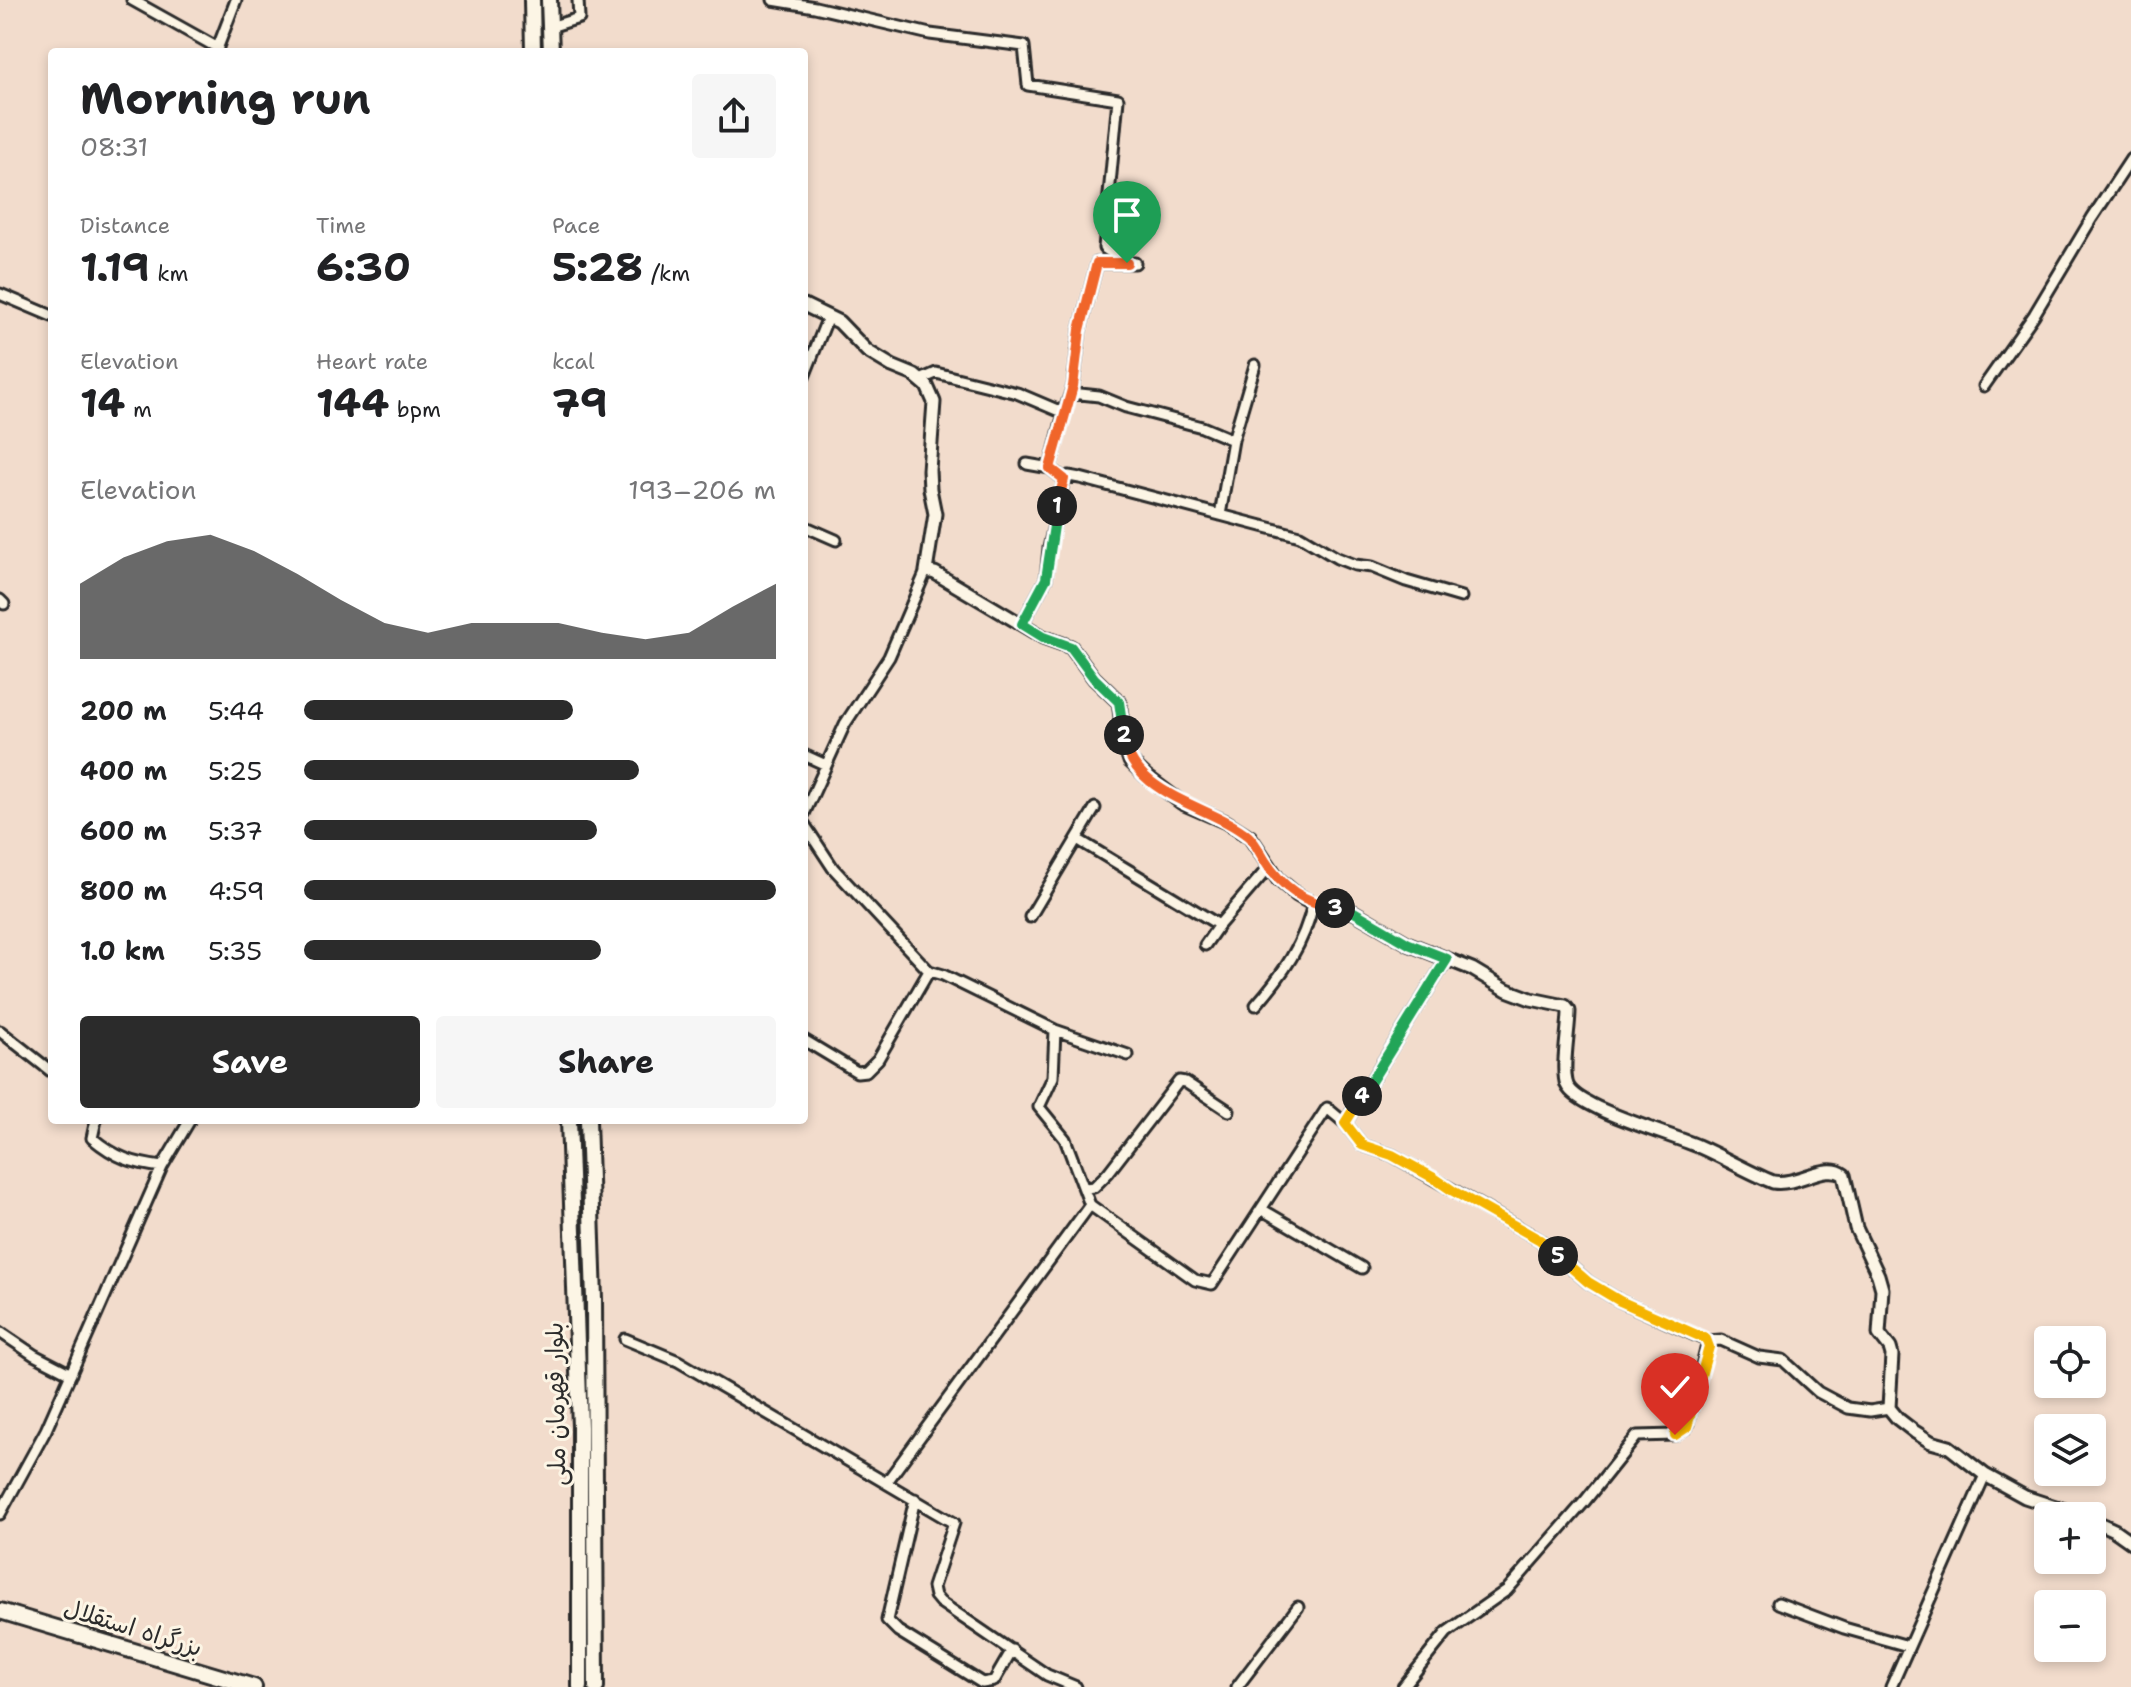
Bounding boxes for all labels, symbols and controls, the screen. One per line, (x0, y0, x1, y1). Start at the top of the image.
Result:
text: Morning run (80, 69, 371, 128)
button: share (692, 74, 776, 158)
text: 08:31 (80, 129, 148, 164)
pin (1093, 181, 1161, 263)
icon: arrive (1105, 193, 1149, 237)
text: Distance (80, 211, 170, 240)
text: Time (316, 211, 366, 240)
text: Pace (552, 211, 600, 240)
text: 1.19 (80, 240, 150, 294)
text: 6:30 (316, 240, 411, 294)
text: 5:28 (552, 240, 643, 294)
text: km (150, 259, 188, 288)
text: /km (643, 259, 690, 288)
text: Elevation (80, 347, 178, 376)
text: Heart rate (316, 347, 428, 376)
text: kcal (552, 347, 595, 376)
text: 14 (80, 376, 125, 430)
text: 144 (316, 376, 389, 430)
text: 79 (552, 376, 608, 430)
text: m (125, 395, 152, 424)
text: bpm (389, 395, 441, 424)
text: Elevation (80, 472, 196, 507)
text: 193–206 m (628, 472, 776, 507)
pin: 1 (1037, 486, 1077, 526)
text: 1 (1052, 491, 1062, 520)
text: 200 m (80, 693, 167, 728)
text: 5:44 (208, 693, 264, 728)
pin: 2 (1104, 715, 1144, 755)
text: 2 (1116, 720, 1132, 749)
text: 400 m (80, 753, 167, 788)
text: 5:25 (208, 753, 262, 788)
text: 600 m (80, 813, 167, 848)
text: 5:37 (208, 813, 263, 848)
text: 800 m (80, 873, 167, 908)
text: 4:59 (208, 873, 265, 908)
pin: 3 (1315, 888, 1355, 928)
text: 3 (1327, 893, 1343, 922)
text: 1.0 km (80, 933, 165, 968)
text: 5:35 (208, 933, 262, 968)
button: Save (80, 1016, 420, 1108)
button: Share (436, 1016, 776, 1108)
pin: 4 (1342, 1076, 1382, 1116)
text: 4 (1354, 1081, 1370, 1110)
pin: 5 (1538, 1236, 1578, 1276)
text: 5 (1551, 1241, 1565, 1270)
street label: بلوار قهرمان ملی (539, 1322, 573, 1486)
map controls (2034, 1326, 2106, 1662)
button: locate (2034, 1326, 2106, 1398)
pin (1641, 1353, 1709, 1435)
icon: check (1653, 1365, 1697, 1409)
button: layers (2034, 1414, 2106, 1486)
button: + (2034, 1502, 2106, 1574)
button: − (2034, 1590, 2106, 1662)
street label: بزرگراه استقلال (60, 1592, 206, 1664)

